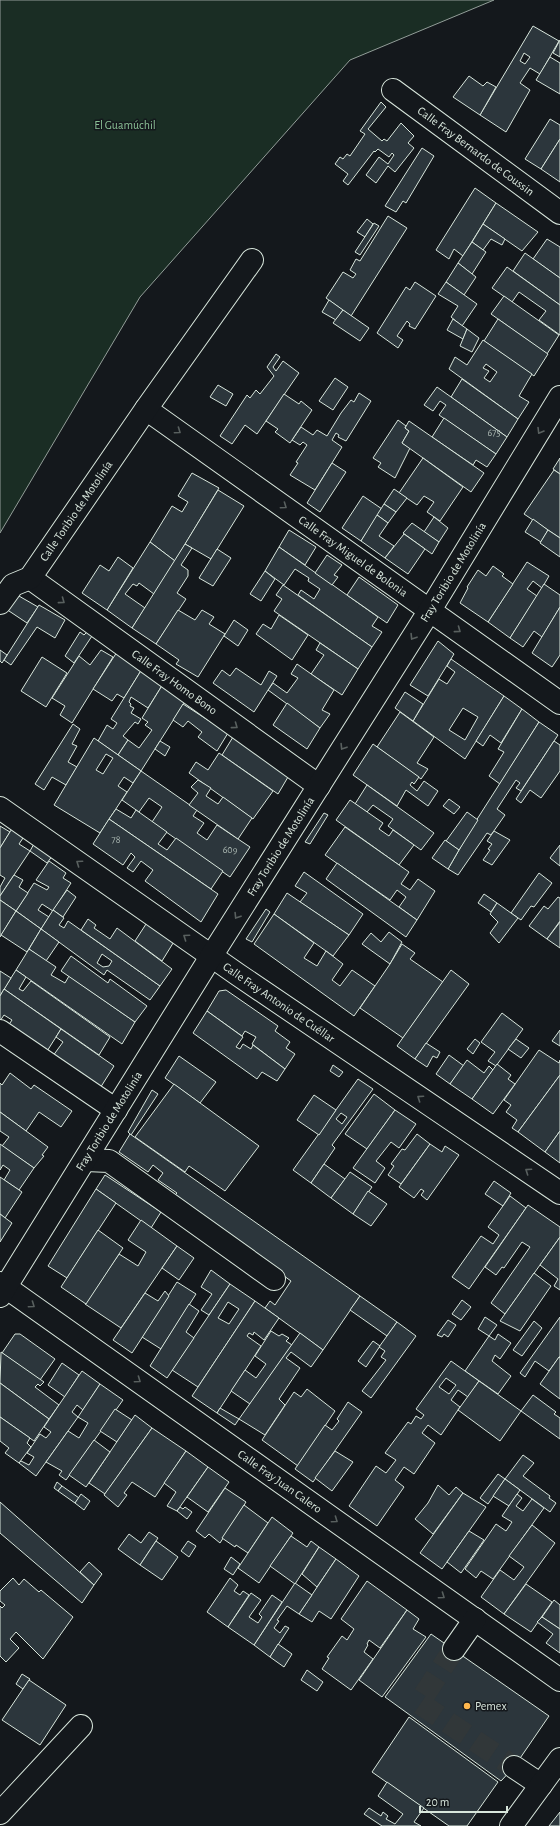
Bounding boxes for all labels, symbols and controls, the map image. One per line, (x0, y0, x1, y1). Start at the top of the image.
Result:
street label: Calle Fray Bernardo de Coussin (415, 104, 536, 198)
park label: El Guamúchil (94, 119, 156, 131)
one-way arrow (173, 427, 180, 434)
one-way arrow (537, 427, 544, 434)
house number: 675 (487, 428, 501, 438)
street label: Calle Toribio de Motolinía (37, 458, 115, 563)
one-way arrow (280, 501, 287, 509)
street label: Calle Fray Miguel de Bolonia (296, 513, 410, 599)
street label: Fray Toribio de Motolinía (418, 520, 488, 624)
one-way arrow (57, 596, 64, 603)
one-way arrow (454, 625, 461, 632)
one-way arrow (410, 633, 418, 640)
street label: Calle Fray Homo Bono (130, 647, 219, 717)
one-way arrow (231, 721, 238, 728)
one-way arrow (341, 743, 348, 750)
street label: Fray Toribio de Motolinía (245, 794, 317, 898)
house number: 78 (112, 835, 121, 845)
house number: 609 (223, 845, 238, 855)
one-way arrow (76, 860, 83, 868)
one-way arrow (234, 912, 241, 919)
one-way arrow (183, 934, 190, 942)
street label: Calle Fray Antonio de Cuéllar (221, 960, 337, 1045)
street label: Fray Toribio de Motolinía (73, 1069, 144, 1173)
one-way arrow (417, 1095, 424, 1103)
one-way arrow (525, 1168, 532, 1176)
one-way arrow (28, 1300, 35, 1308)
one-way arrow (134, 1376, 141, 1383)
street label: Calle Fray Juan Calero (236, 1448, 324, 1515)
one-way arrow (331, 1515, 338, 1522)
one-way arrow (437, 1591, 444, 1598)
place label: Pemex (475, 1700, 507, 1712)
marker: Pemex (462, 1701, 472, 1711)
scale bar (420, 1788, 507, 1814)
text: 20 m (426, 1796, 449, 1808)

